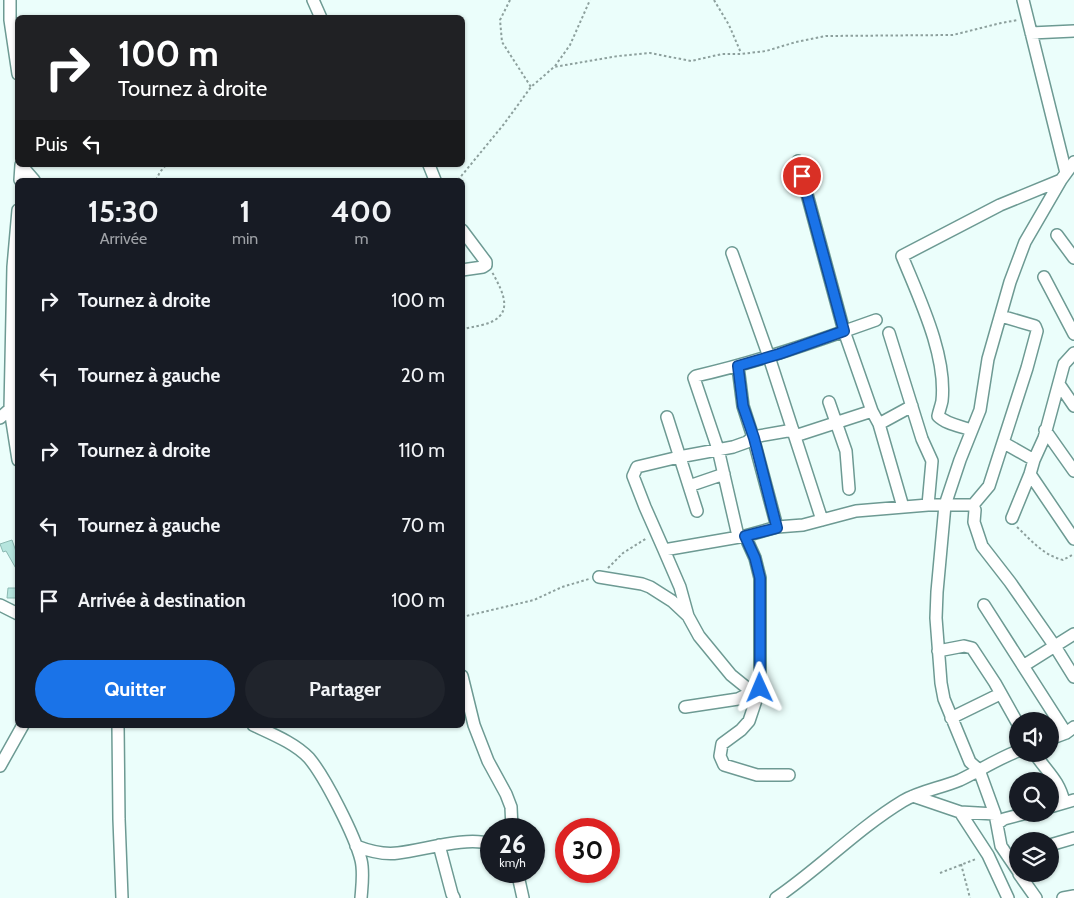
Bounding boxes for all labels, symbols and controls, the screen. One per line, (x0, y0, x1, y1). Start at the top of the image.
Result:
text: 100 m (118, 32, 219, 75)
icon: right (35, 35, 100, 100)
text: Tournez à droite (118, 75, 267, 102)
icon: left (78, 130, 106, 158)
text: Puis (35, 133, 68, 156)
pin (781, 155, 823, 197)
icon: arrive (788, 162, 816, 190)
text: 15:30 (88, 193, 159, 230)
text: 1 (240, 193, 251, 230)
text: 400 (331, 193, 392, 230)
text: Arrivée (100, 229, 147, 248)
text: min (232, 229, 258, 248)
text: m (355, 229, 369, 248)
icon: right (35, 287, 63, 315)
text: Tournez à droite (78, 289, 211, 312)
text: 100 m (391, 289, 445, 312)
icon: left (35, 362, 63, 390)
text: Tournez à gauche (78, 364, 220, 387)
text: 20 m (401, 364, 445, 387)
icon: right (35, 437, 63, 465)
text: Tournez à droite (78, 439, 211, 462)
text: 110 m (398, 439, 445, 462)
icon: left (35, 512, 63, 540)
text: Tournez à gauche (78, 514, 220, 537)
text: 70 m (401, 514, 445, 537)
icon: arrive (35, 587, 63, 615)
text: Arrivée à destination (78, 589, 246, 612)
text: 100 m (391, 589, 445, 612)
button: Quitter (35, 660, 235, 718)
button: Partager (245, 660, 445, 718)
position arrow (733, 661, 785, 713)
map controls (1009, 712, 1059, 882)
button: sound (1009, 712, 1059, 762)
button: search (1009, 772, 1059, 822)
speed limit sign: 30 (555, 818, 620, 883)
text: 26 (499, 829, 526, 859)
button: layers (1009, 832, 1059, 882)
text: km/h (499, 855, 526, 870)

